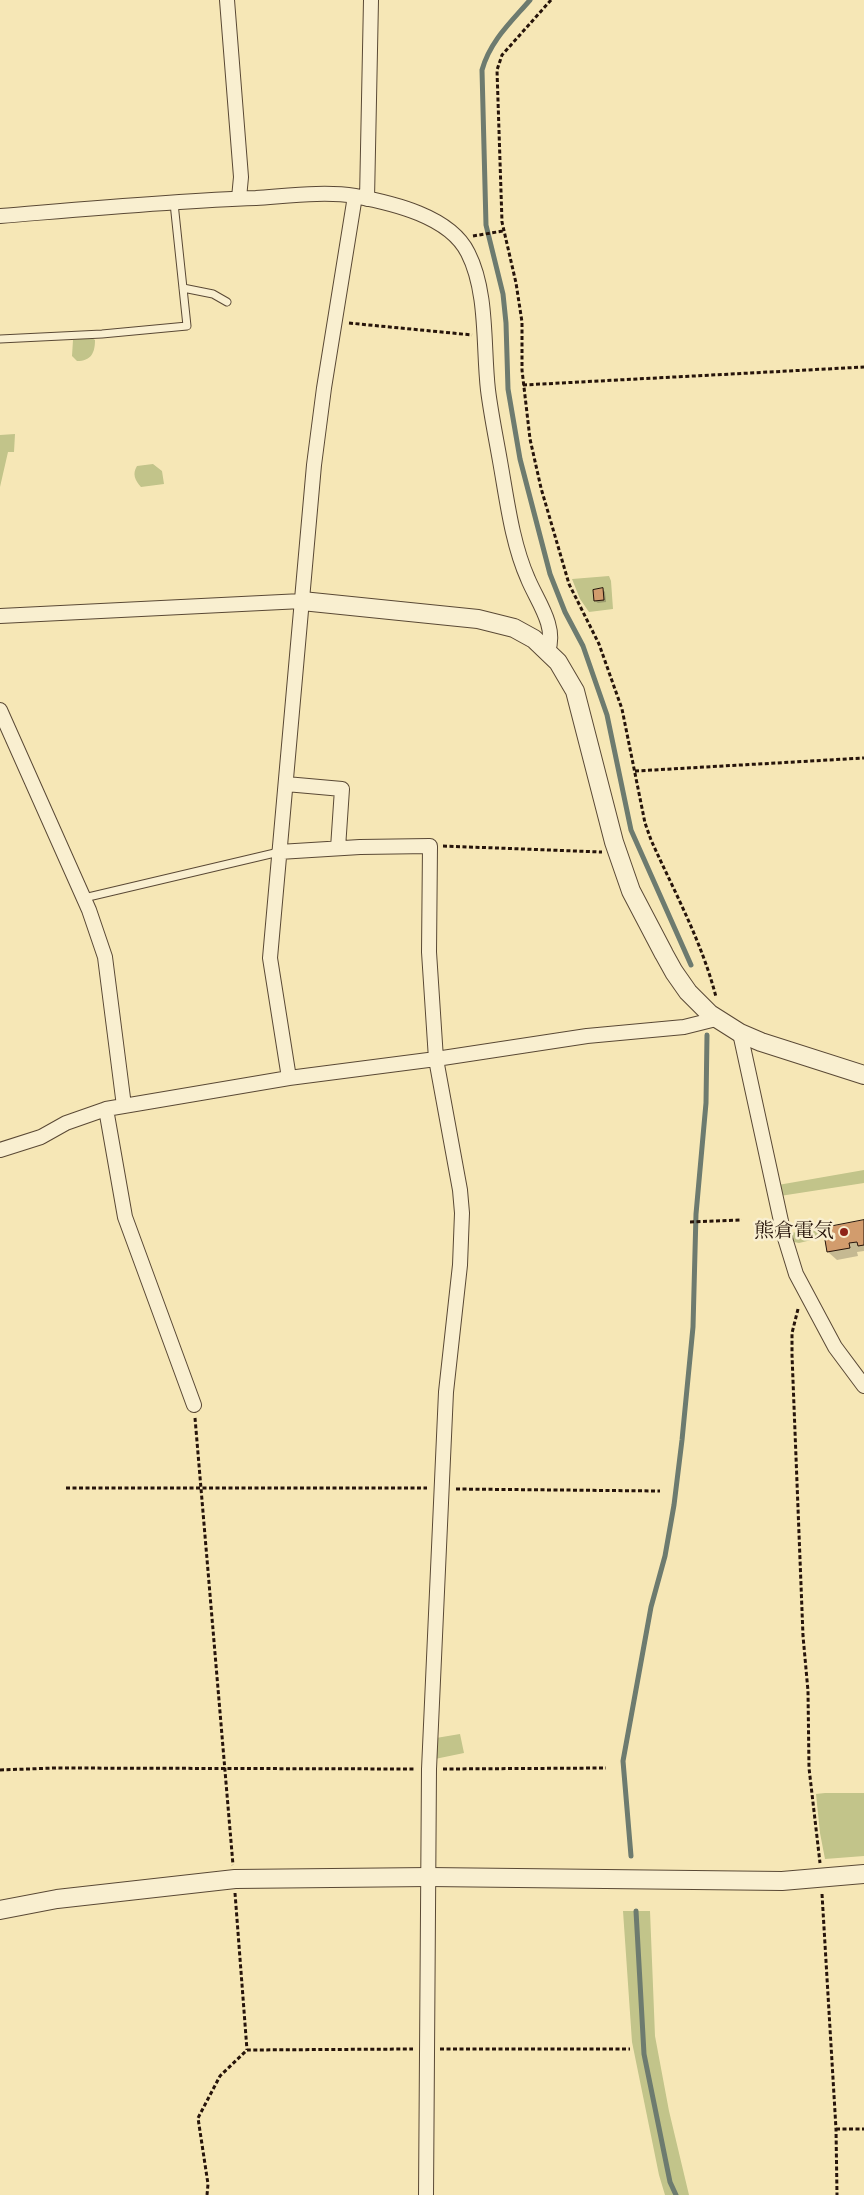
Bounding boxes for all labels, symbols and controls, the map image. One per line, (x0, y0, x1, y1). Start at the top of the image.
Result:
place label: 熊倉電気 (754, 1220, 834, 1244)
marker: 熊倉電気 (838, 1226, 850, 1238)

